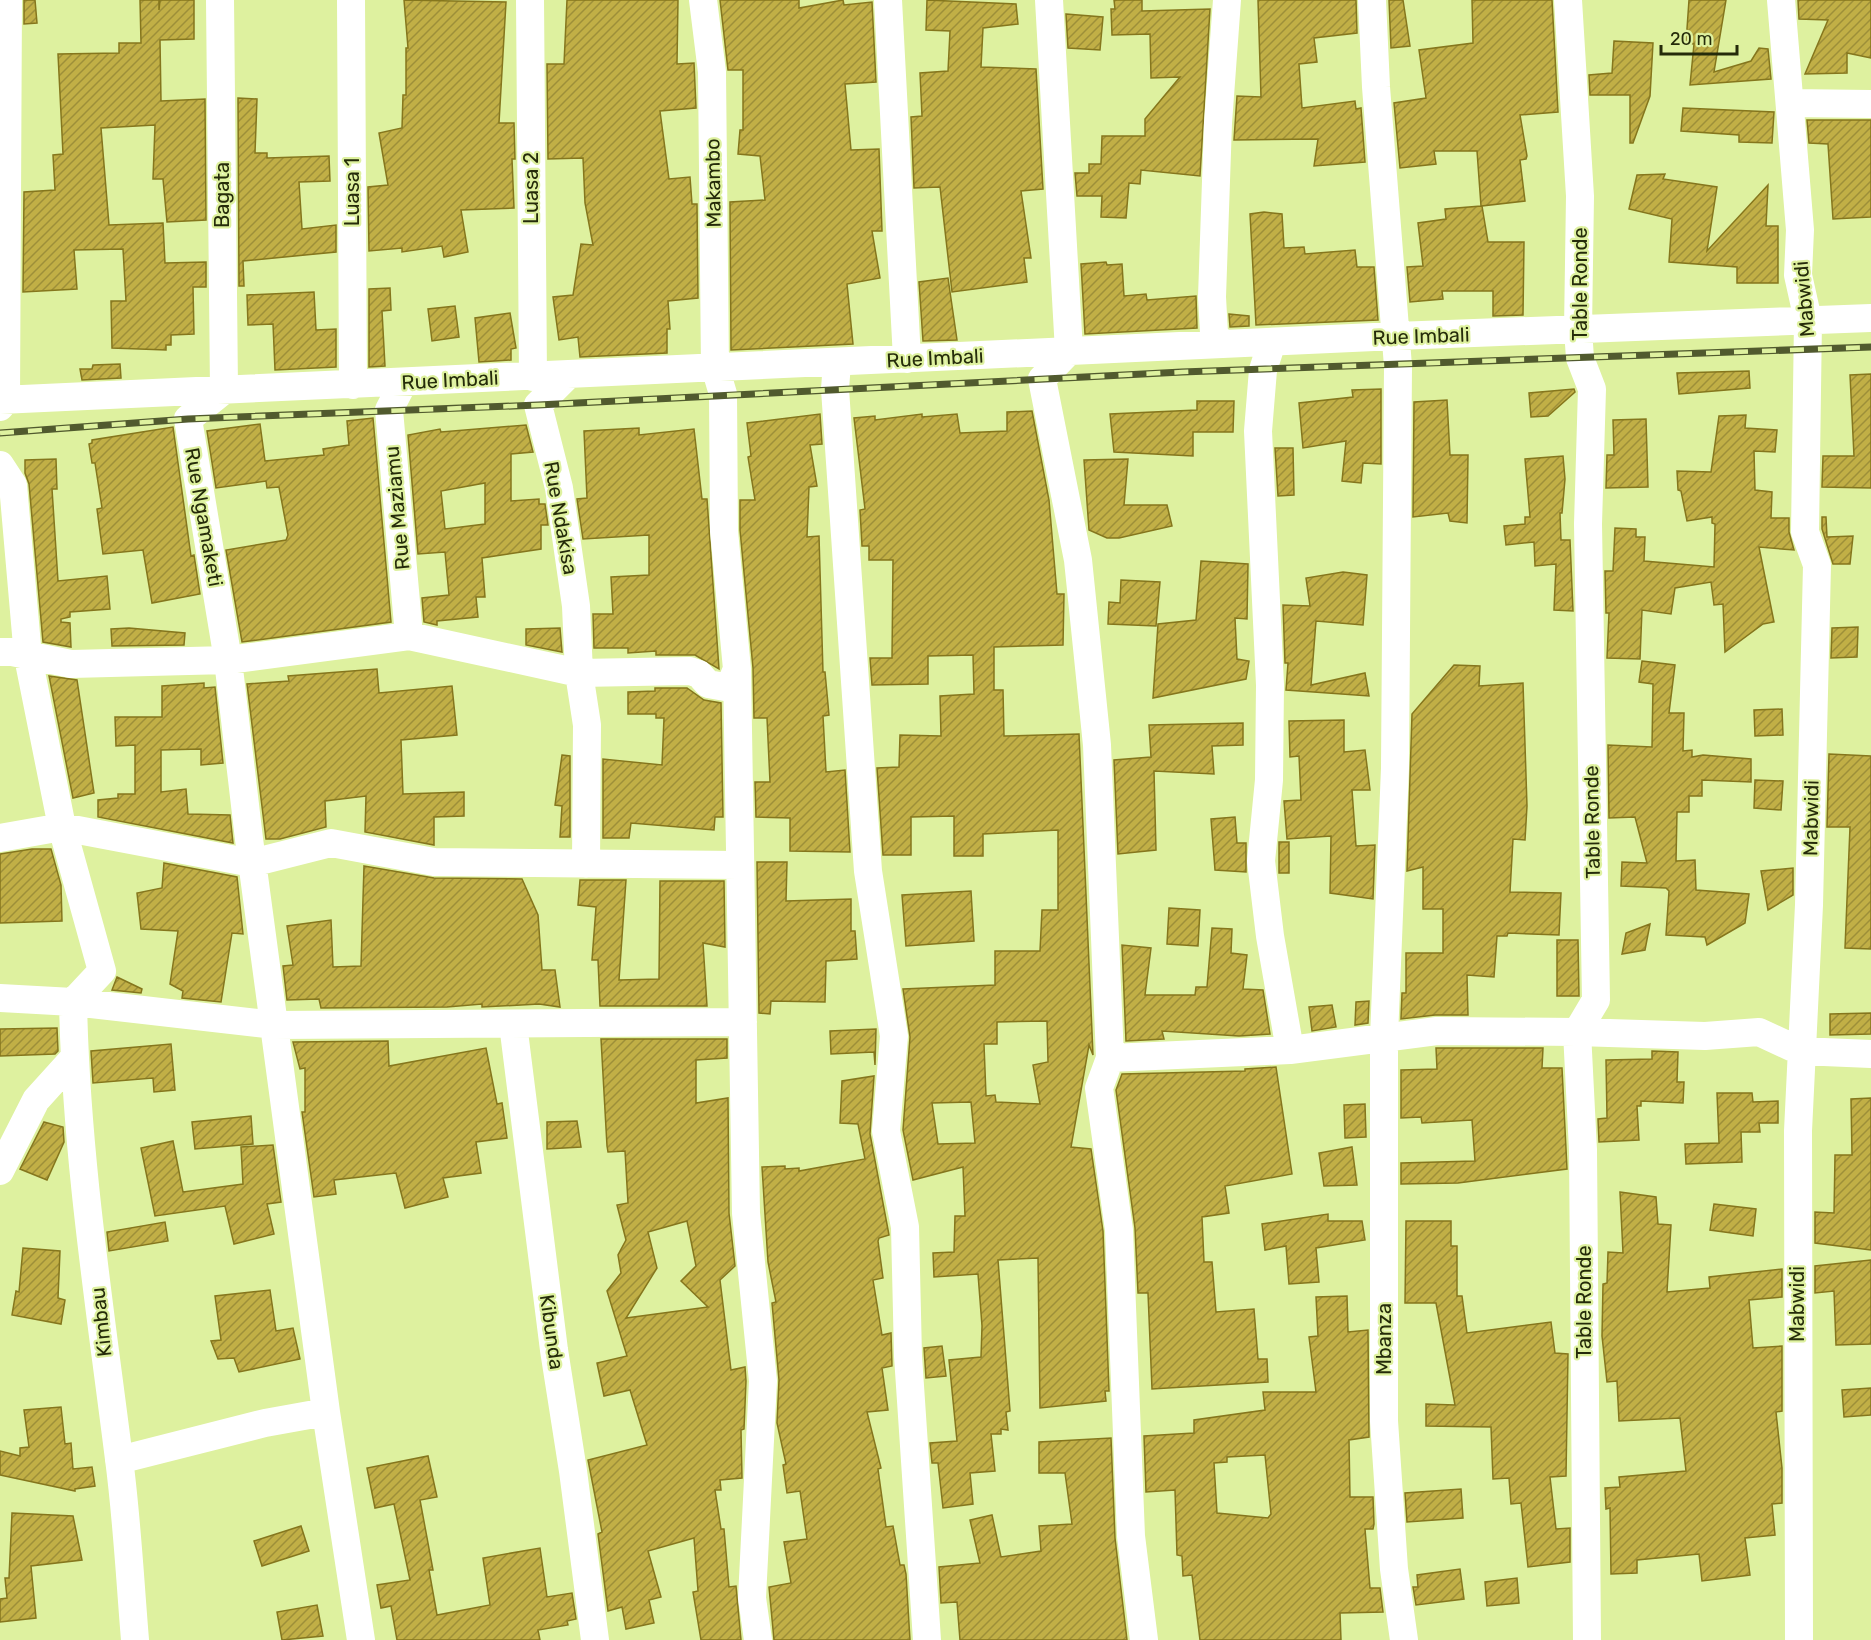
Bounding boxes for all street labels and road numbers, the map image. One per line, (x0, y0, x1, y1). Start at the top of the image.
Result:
street label: Makambo (700, 138, 726, 228)
street label: Luasa 2 (519, 152, 543, 224)
street label: Luasa 1 (340, 158, 364, 226)
street label: Bagata (210, 162, 234, 228)
street label: Table Ronde (1568, 227, 1592, 341)
street label: Mabwidi (1789, 260, 1819, 338)
street label: Rue Imbali (1372, 322, 1470, 350)
street label: Rue Imbali (886, 343, 984, 373)
street label: Rue Imbali (401, 365, 499, 395)
street label: Rue Maziamu (380, 445, 414, 571)
street label: Rue Ngamaketi (180, 446, 228, 588)
street label: Rue Ndakisa (539, 460, 583, 576)
street label: Table Ronde (1579, 765, 1605, 879)
street label: Mabwidi (1798, 780, 1824, 856)
street label: Table Ronde (1572, 1245, 1596, 1359)
street label: Mabwidi (1785, 1266, 1809, 1342)
street label: Kimbau (85, 1286, 117, 1358)
street label: Kibunda (535, 1293, 569, 1371)
street label: Mbanza (1372, 1303, 1396, 1375)

